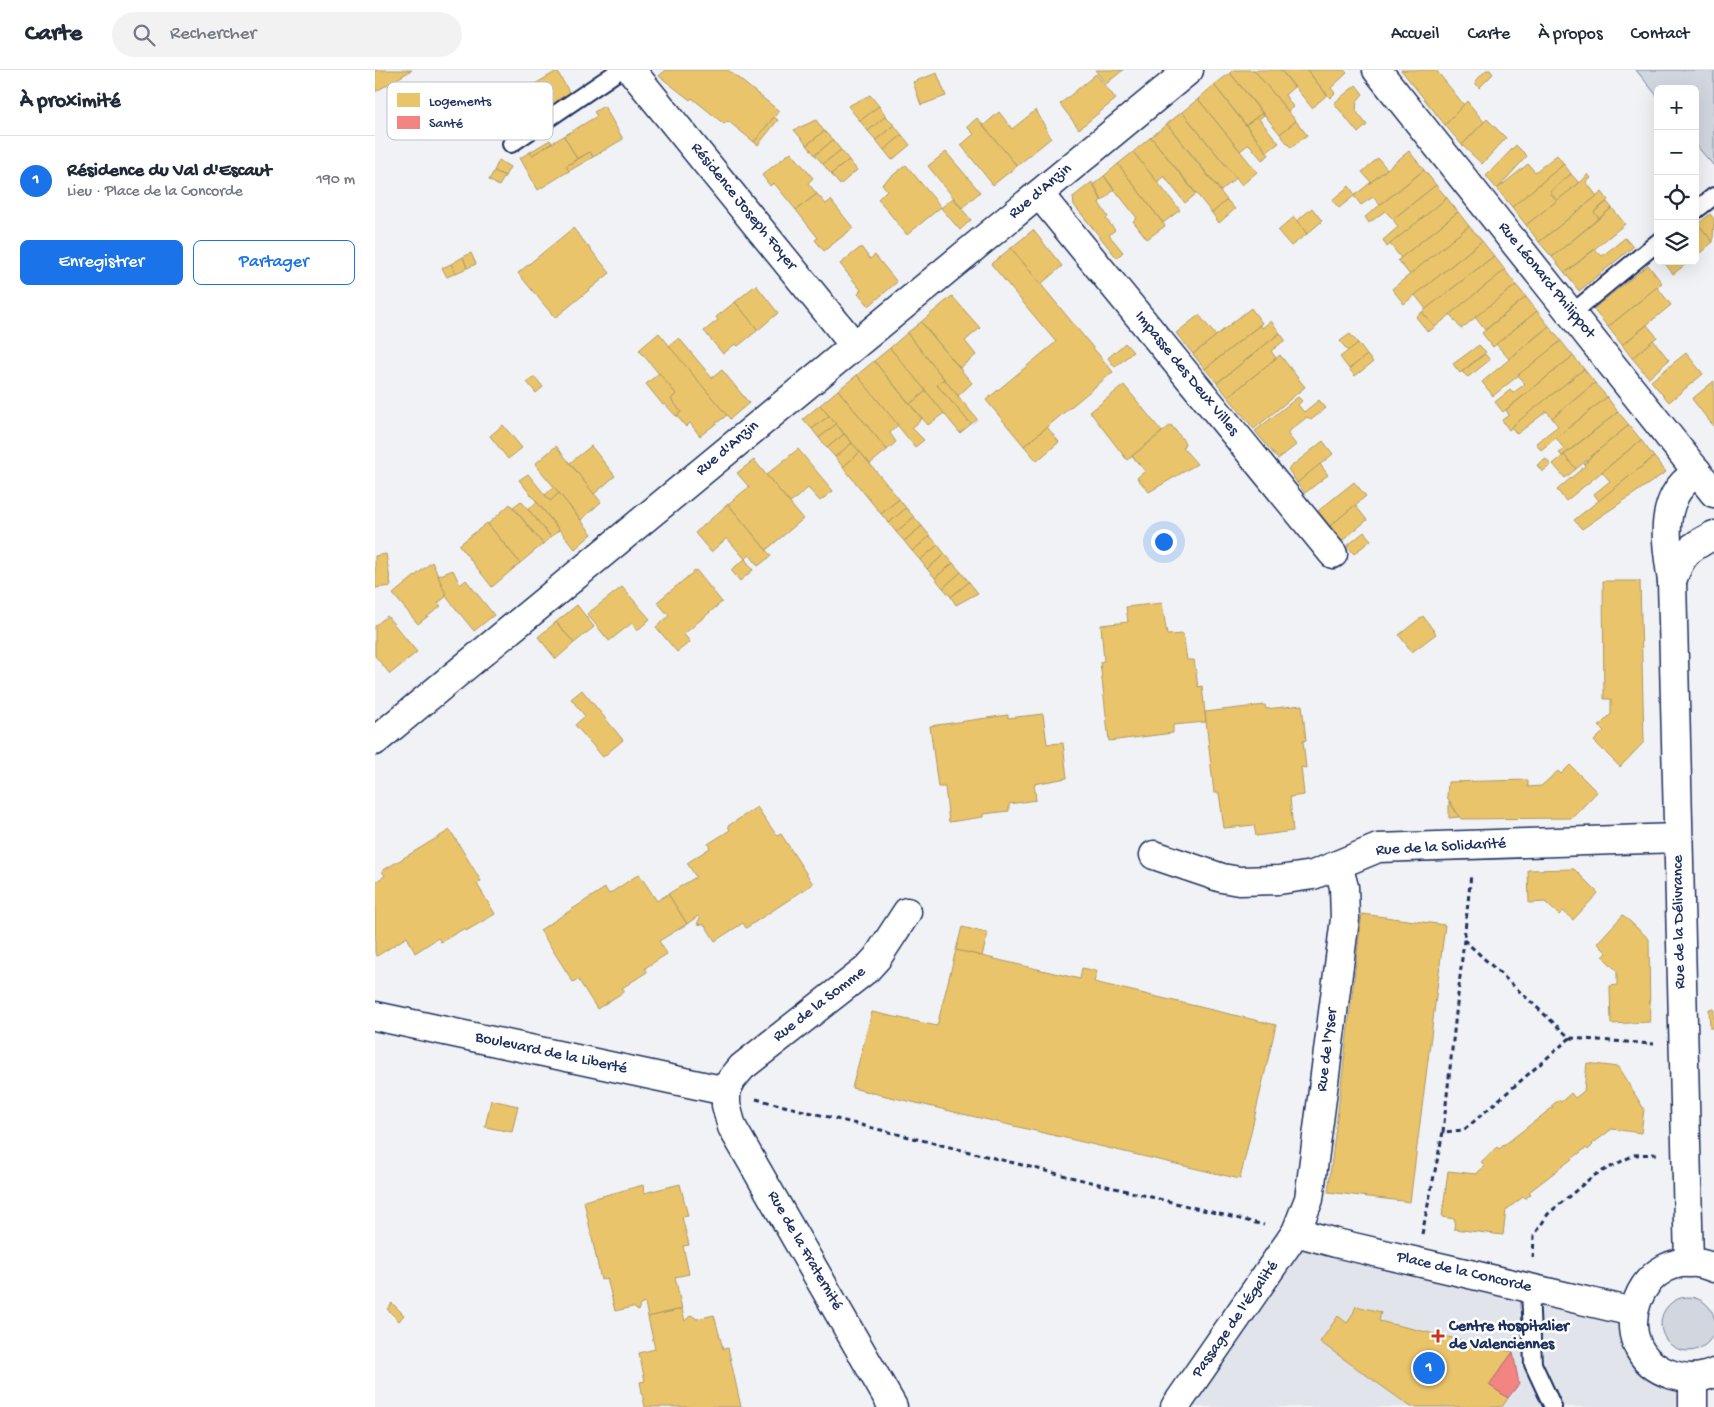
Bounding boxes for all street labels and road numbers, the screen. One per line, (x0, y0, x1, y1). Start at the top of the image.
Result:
street label: Résidence Joseph Foyer (686, 140, 801, 275)
street label: Rue d'Anzin (1006, 160, 1077, 224)
street label: Rue Léonard Philippot (1493, 219, 1600, 344)
street label: Impasse des Deux Villes (1130, 308, 1243, 441)
street label: Rue d'Anzin (693, 417, 764, 481)
street label: Rue de la Solidarité (1375, 835, 1507, 861)
street label: Rue de la Délivrance (1669, 854, 1691, 989)
street label: Rue de la Somme (770, 963, 871, 1047)
street label: Rue de l'Yser (1313, 1006, 1343, 1093)
street label: Boulevard de la Liberté (472, 1028, 629, 1080)
street label: Rue de la Fraternité (762, 1188, 846, 1315)
street label: Place de la Concorde (1394, 1248, 1534, 1298)
street label: Passage de l'Égalité (1188, 1257, 1284, 1383)

